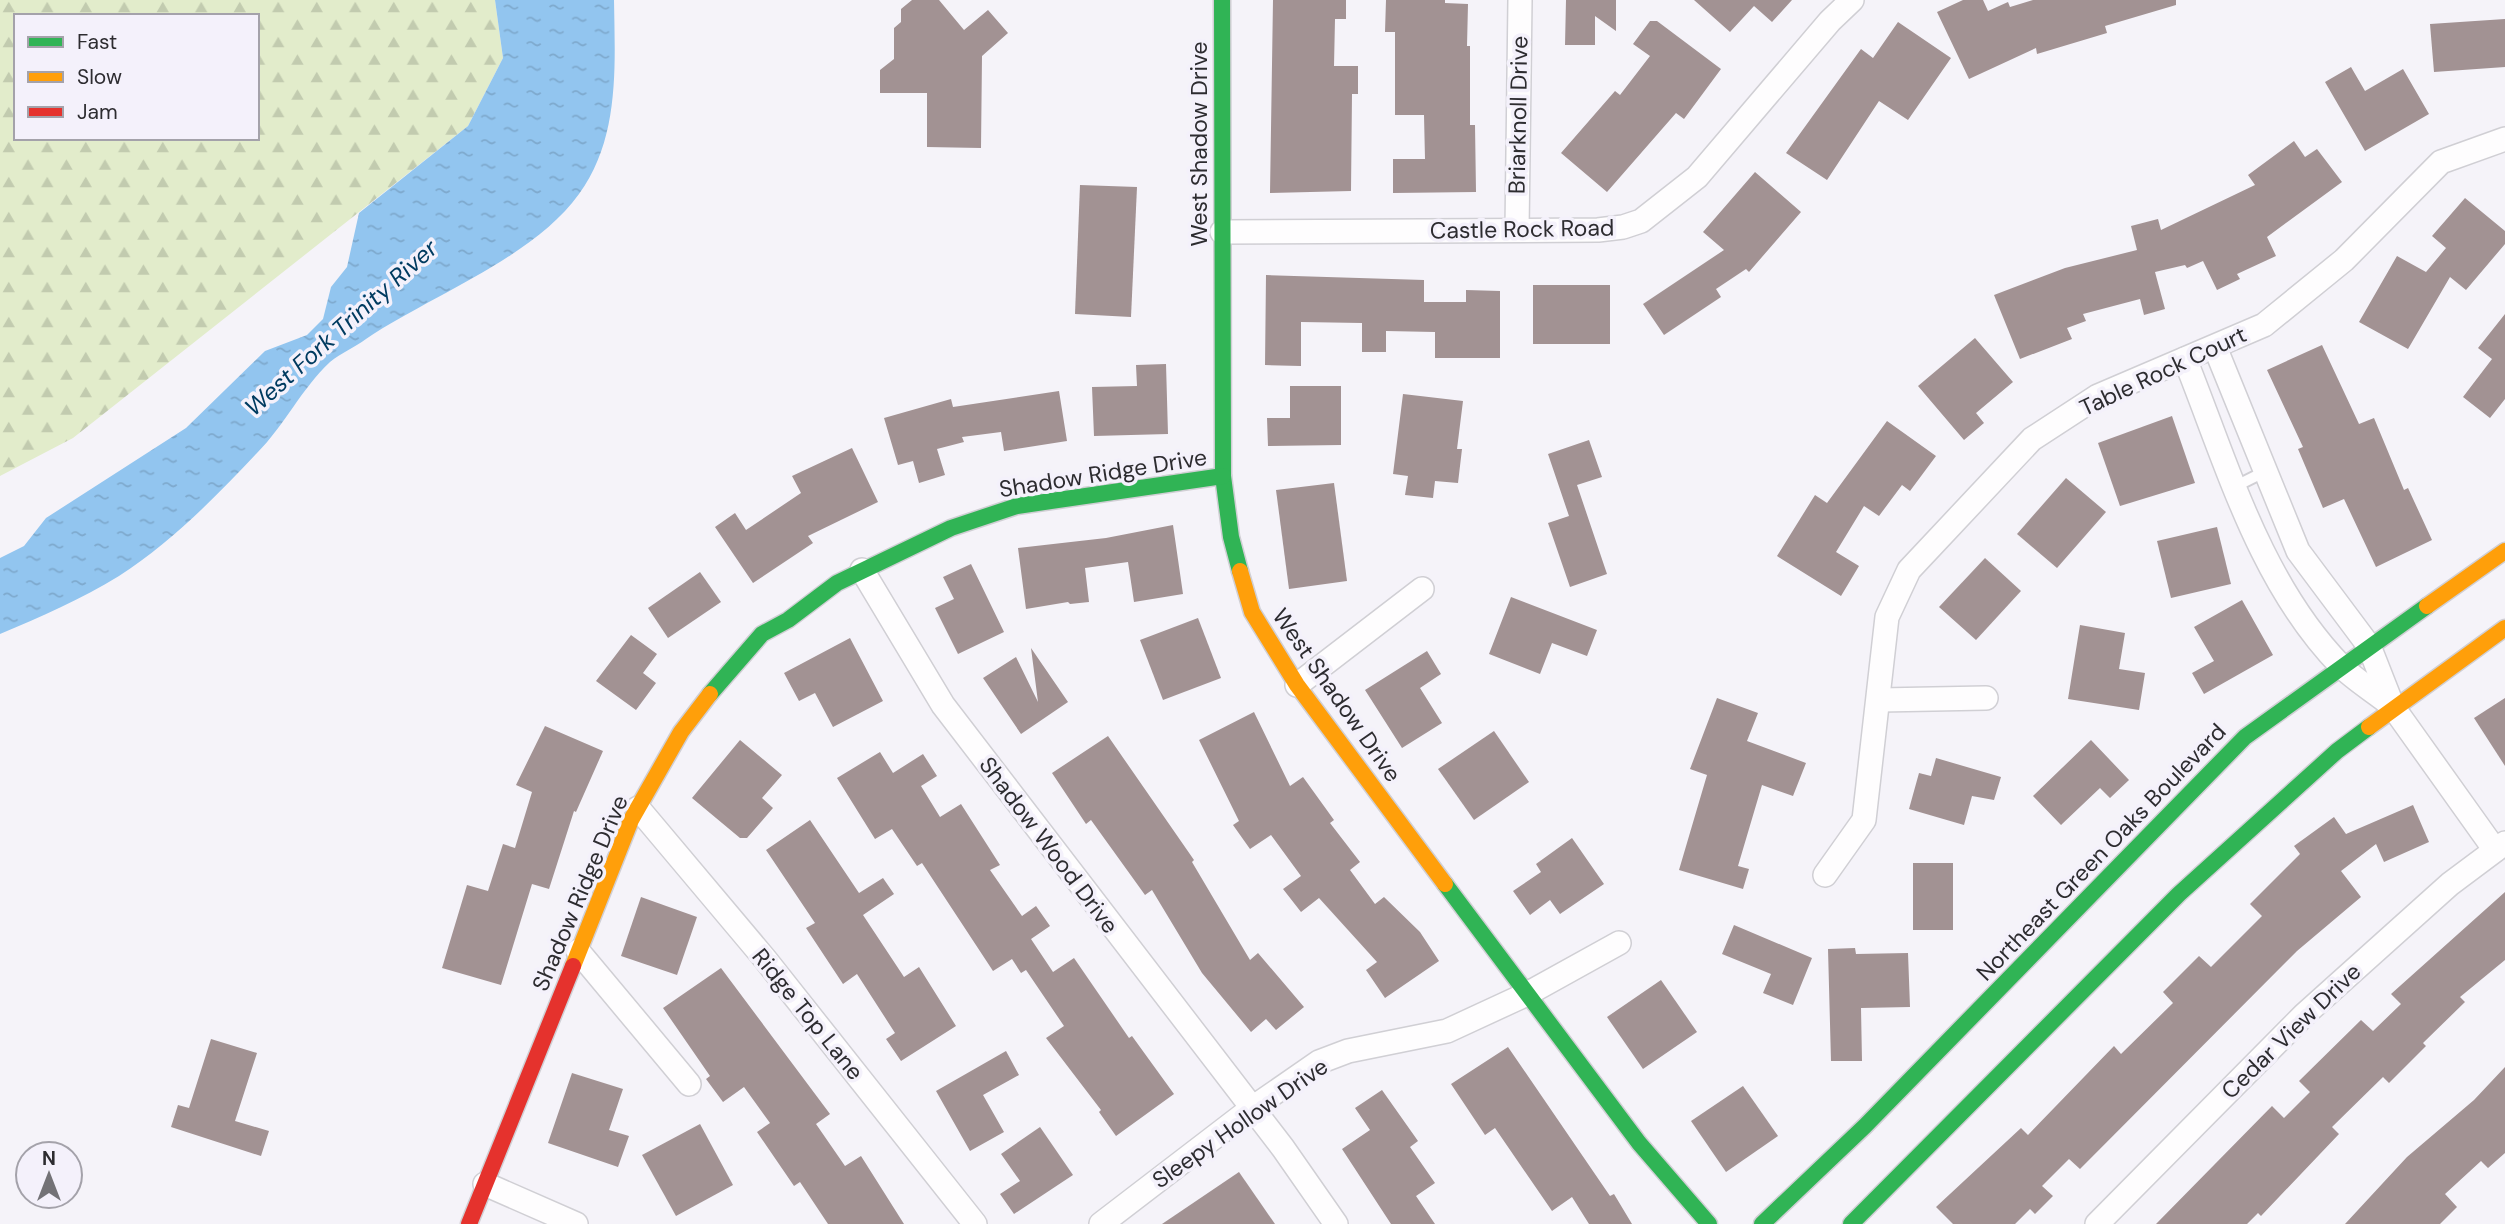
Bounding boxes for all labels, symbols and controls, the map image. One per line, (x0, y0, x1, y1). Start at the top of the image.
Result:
legend (14, 14, 259, 140)
text: Fast (77, 28, 117, 56)
street label: Briarknoll Drive (1502, 36, 1534, 194)
street label: West Shadow Drive (1184, 41, 1214, 247)
text: Slow (77, 63, 122, 91)
text: Jam (77, 98, 118, 126)
street label: Castle Rock Road (1430, 212, 1614, 246)
water label: West Fork Trinity River (238, 232, 444, 423)
street label: Table Rock Court (2075, 319, 2251, 423)
street label: Shadow Ridge Drive (997, 442, 1209, 504)
street label: West Shadow Drive (1266, 602, 1408, 788)
street label: Northeast Green Oaks Boulevard (1970, 717, 2232, 987)
street label: Shadow Wood Drive (973, 751, 1125, 939)
street label: Shadow Ridge Drive (525, 790, 635, 996)
street label: Ridge Top Lane (746, 942, 870, 1086)
street label: Cedar View Drive (2215, 957, 2367, 1105)
street label: Sleepy Hollow Drive (1146, 1051, 1334, 1195)
north arrow (14, 1140, 84, 1210)
text: N (42, 1146, 56, 1171)

